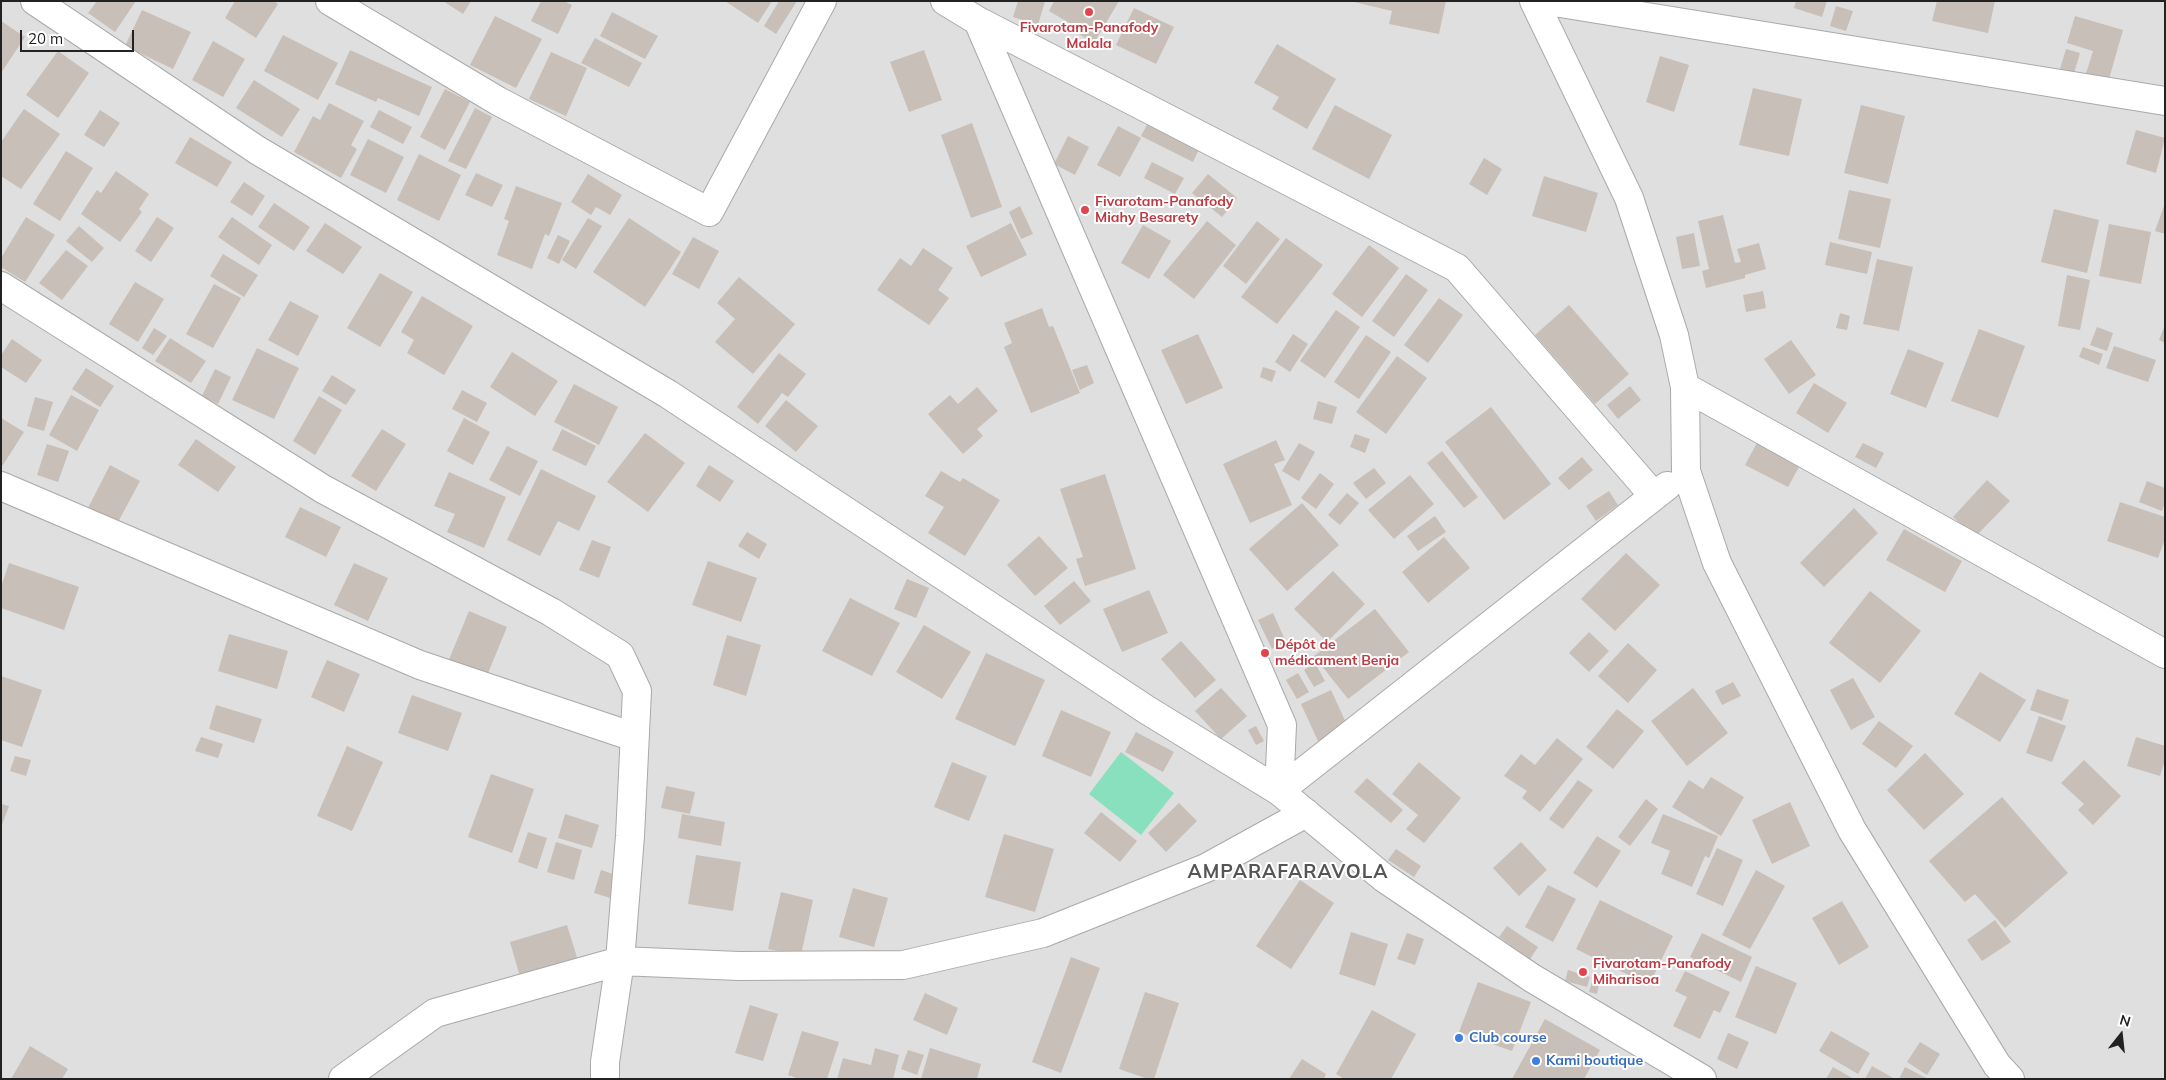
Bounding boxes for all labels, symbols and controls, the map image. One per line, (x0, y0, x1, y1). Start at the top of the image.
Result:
marker: Fivarotam-Panafody Malala (1083, 6, 1095, 18)
scale bar (22, 20, 136, 52)
place label: Fivarotam-Panafody Malala (1020, 20, 1158, 52)
text: 20 m (28, 29, 63, 48)
place label: Fivarotam-Panafody Miahy Besarety (1095, 194, 1233, 226)
marker: Fivarotam-Panafody Miahy Besarety (1079, 204, 1091, 216)
place label: Dépôt de médicament Benja (1275, 637, 1399, 670)
marker: Dépôt de médicament Benja (1259, 647, 1271, 659)
district label: AMPARAFARAVOLA (1186, 861, 1390, 883)
place label: Fivarotam-Panafody Miharisoa (1593, 956, 1731, 989)
marker: Fivarotam-Panafody Miharisoa (1577, 966, 1589, 978)
north arrow (2096, 1010, 2146, 1060)
text: N (2118, 1010, 2133, 1031)
place label: Club course (1469, 1030, 1547, 1046)
marker: Club course (1453, 1032, 1465, 1044)
place label: Kami boutique (1546, 1053, 1643, 1069)
marker: Kami boutique (1530, 1055, 1542, 1067)

